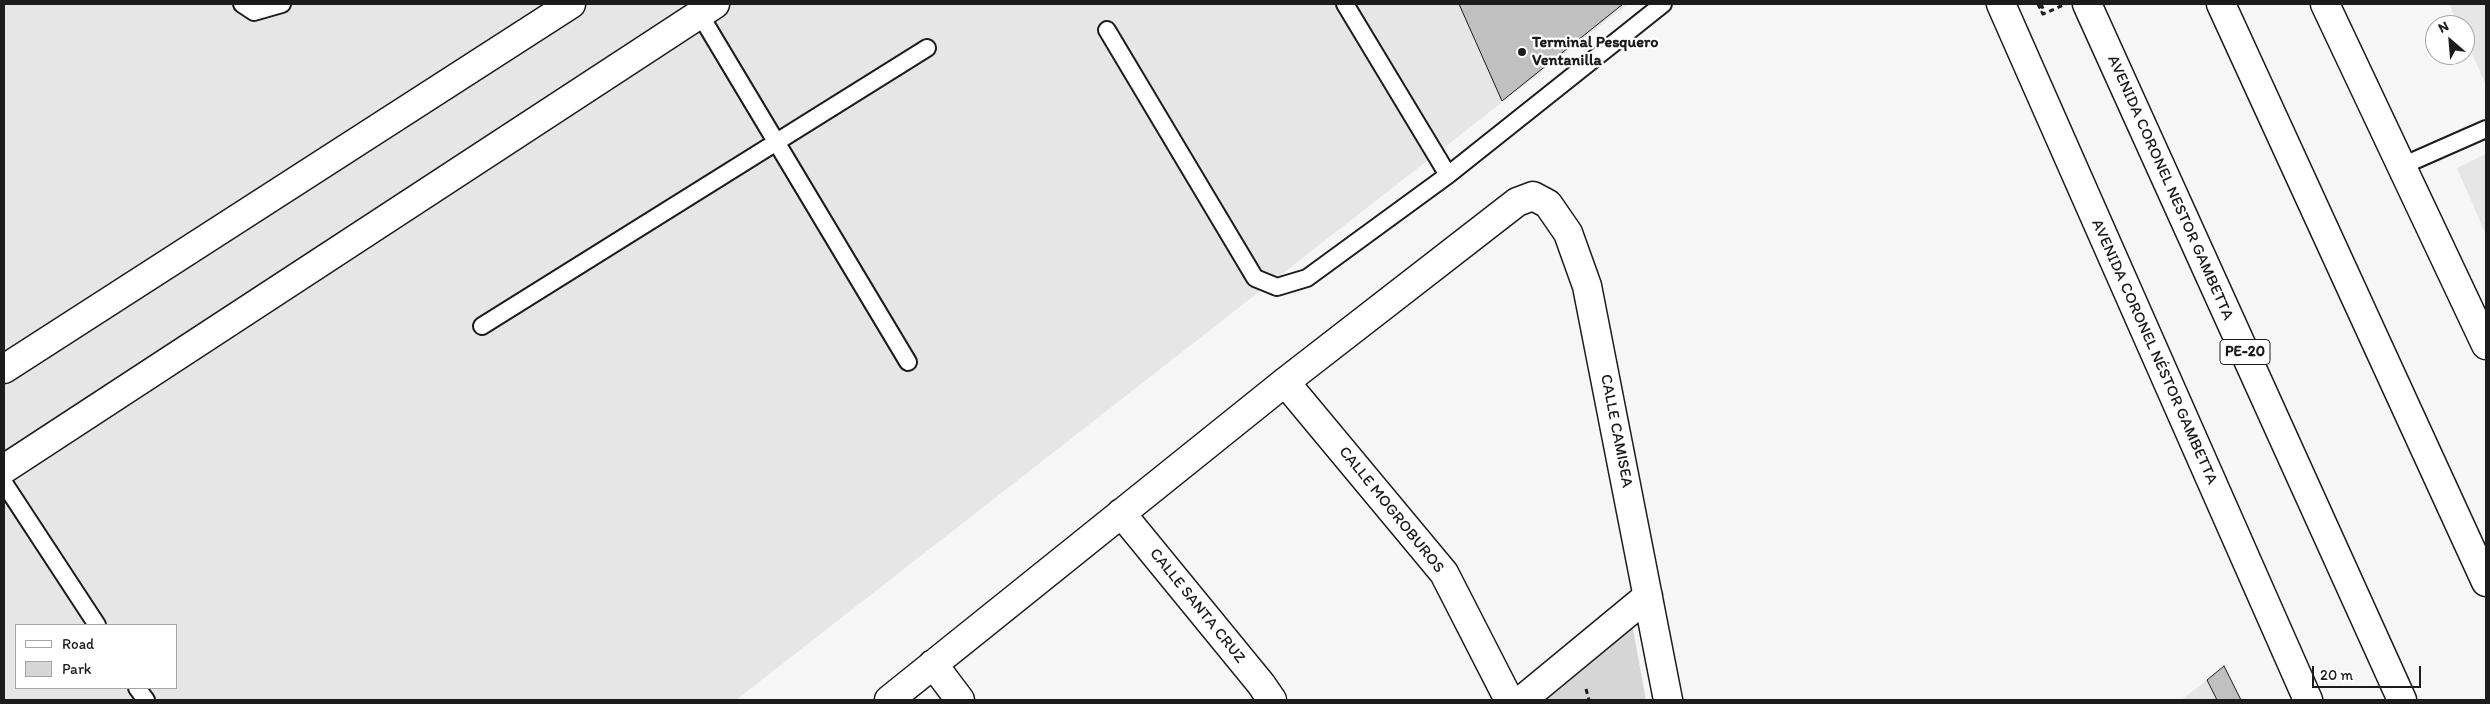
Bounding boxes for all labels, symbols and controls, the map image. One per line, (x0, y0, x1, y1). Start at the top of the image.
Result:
north arrow (2425, 15, 2475, 65)
text: N (2435, 17, 2451, 37)
place label: Terminal Pesquero Ventanilla (1532, 33, 1658, 71)
marker: Terminal Pesquero Ventanilla (1516, 46, 1528, 58)
street label: AVENIDA CORONEL NESTOR GAMBETTA (2103, 53, 2237, 323)
street label: AVENIDA CORONEL NÉSTOR GAMBETTA (2087, 216, 2221, 488)
road number: PE-20 (2220, 340, 2270, 364)
street label: CALLE CAMISEA (1596, 373, 1636, 489)
street label: CALLE MOGROBUROS (1334, 443, 1448, 577)
street label: CALLE SANTA CRUZ (1145, 545, 1249, 667)
legend (15, 624, 178, 689)
text: Road (62, 635, 94, 653)
scale bar (2315, 656, 2424, 688)
text: Park (62, 660, 92, 678)
text: 20 m (2320, 666, 2353, 684)

